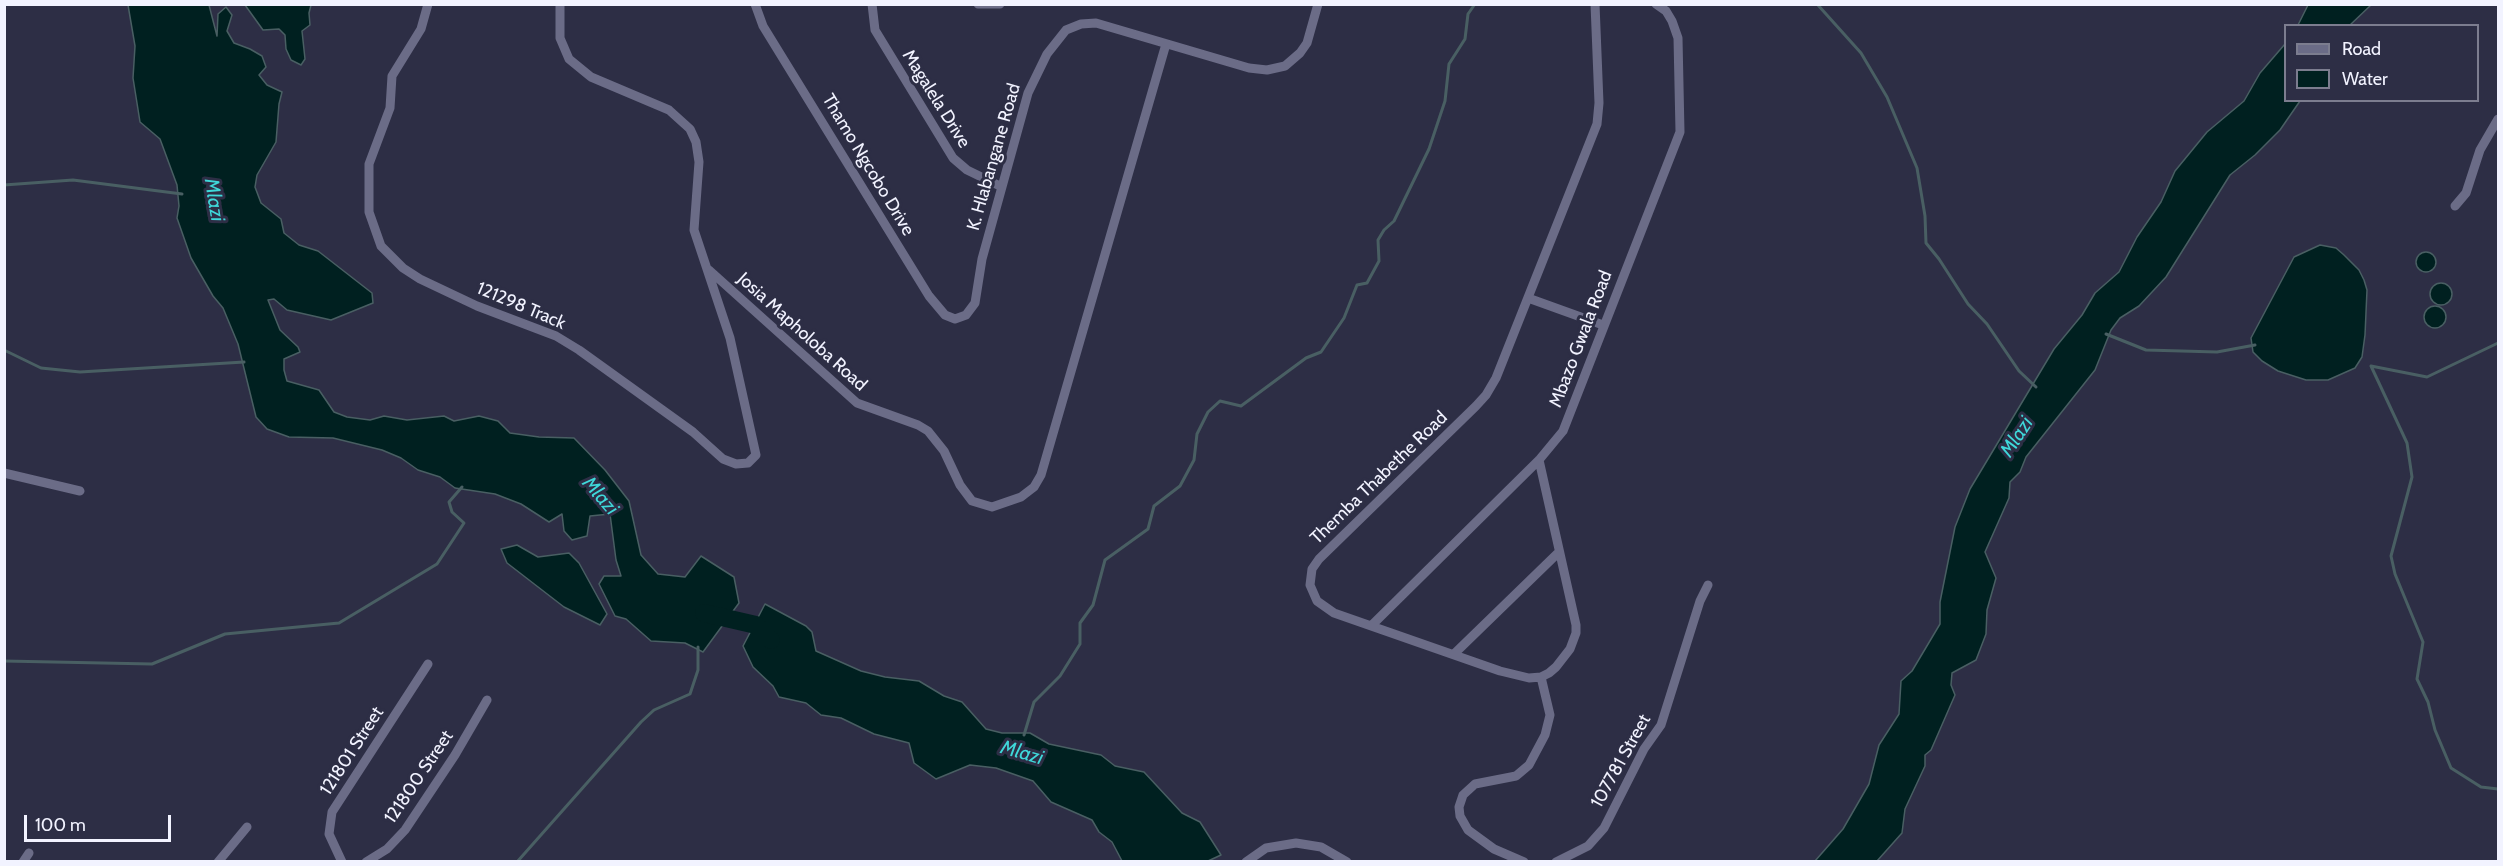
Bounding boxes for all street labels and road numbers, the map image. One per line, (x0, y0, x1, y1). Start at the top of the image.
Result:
street label: Magalela Drive (897, 46, 975, 152)
street label: K. Hlabangane Road (963, 81, 1025, 233)
street label: Thamo Ngcobo Drive (817, 90, 919, 240)
street label: Josia Mapholoba Road (733, 268, 871, 396)
street label: Mbazo Gwala Road (1545, 268, 1617, 410)
street label: 121298 Track (473, 278, 569, 334)
street label: Themba Thabethe Road (1306, 407, 1452, 549)
street label: 121801 Street (315, 703, 389, 799)
street label: 107781 Street (1586, 711, 1656, 811)
street label: 121800 Street (380, 726, 458, 828)

